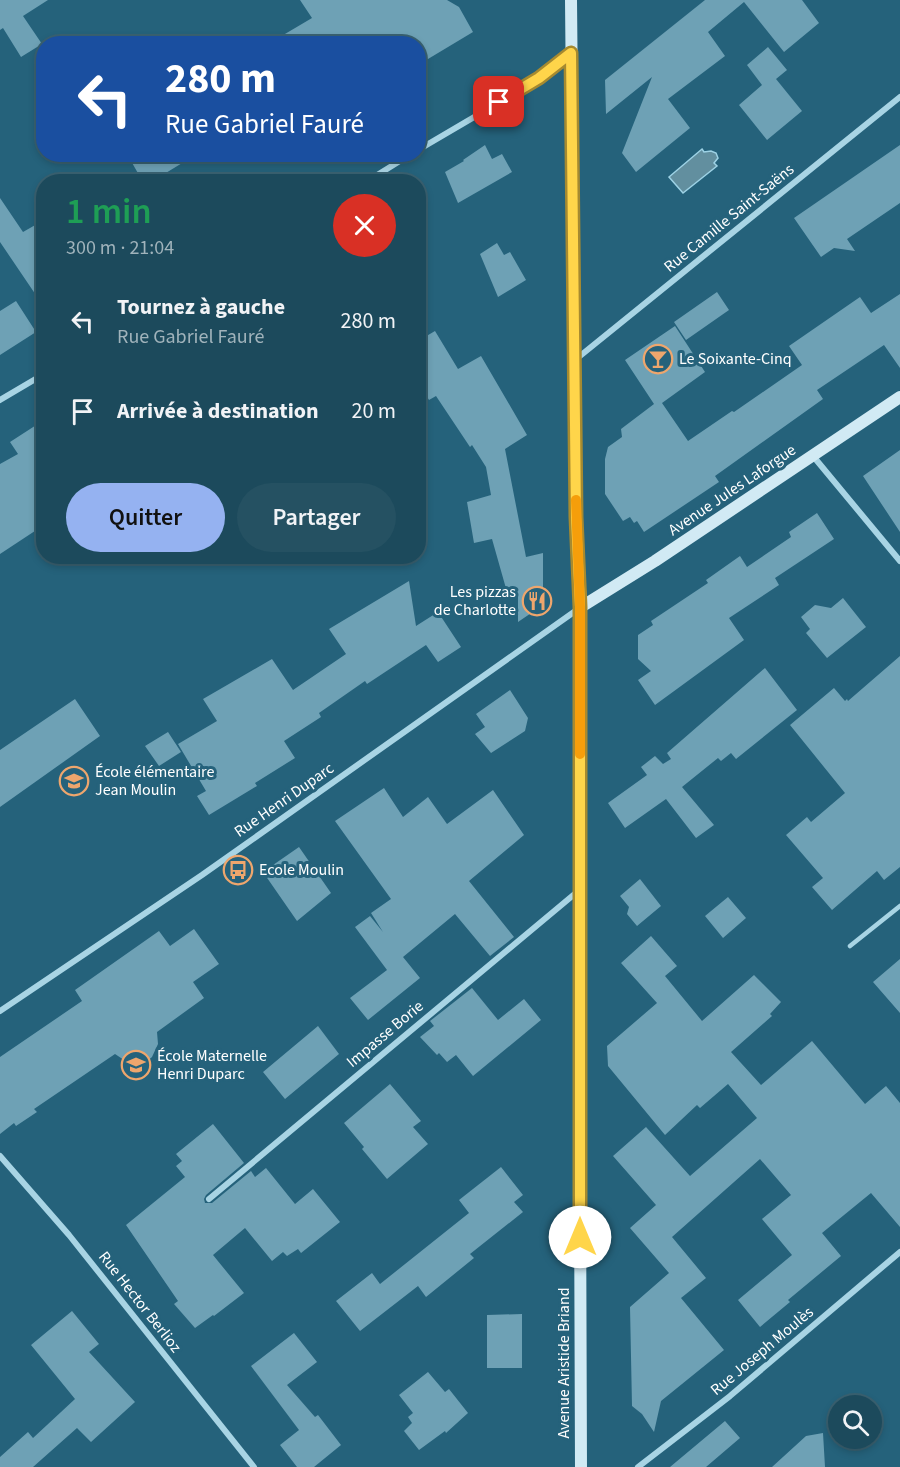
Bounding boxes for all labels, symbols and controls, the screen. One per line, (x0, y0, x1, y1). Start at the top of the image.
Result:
text: 280 m (165, 49, 276, 109)
icon: left (66, 60, 144, 138)
pin (473, 76, 524, 127)
icon: arrive (482, 85, 515, 118)
text: Rue Gabriel Fauré (165, 105, 364, 144)
street label: Rue Camille Saint-Saëns (659, 158, 799, 277)
text: 1 min (66, 186, 152, 237)
button: close (333, 194, 396, 257)
text: 300 m · 21:04 (66, 234, 174, 262)
text: Tournez à gauche (117, 291, 285, 323)
icon: left (66, 305, 99, 338)
text: 280 m (341, 305, 396, 337)
text: Rue Gabriel Fauré (117, 323, 264, 351)
bar icon: Le Soixante-Cinq (642, 343, 674, 375)
place label: Le Soixante-Cinq (679, 348, 792, 370)
icon: arrive (66, 395, 99, 428)
text: Arrivée à destination (117, 395, 319, 427)
text: 20 m (351, 395, 396, 427)
street label: Avenue Jules Laforgue (664, 439, 800, 541)
button: Quitter (66, 483, 225, 552)
button: Partager (237, 483, 396, 552)
place label: Les pizzas de Charlotte (434, 581, 516, 621)
restaurant icon: Les pizzas de Charlotte (521, 585, 553, 617)
street label: Rue Henri Duparc (230, 758, 338, 842)
place label: École élémentaire Jean Moulin (95, 761, 214, 801)
school or university icon: École élémentaire Jean Moulin (58, 765, 90, 797)
bus stop icon: Ecole Moulin (222, 854, 254, 886)
place label: Ecole Moulin (259, 859, 344, 881)
street label: Impasse Borie (342, 995, 428, 1073)
place label: École Maternelle Henri Duparc (157, 1045, 267, 1085)
school or university icon: École Maternelle Henri Duparc (120, 1049, 152, 1081)
position arrow (548, 1205, 612, 1269)
street label: Rue Hector Berlioz (93, 1247, 187, 1358)
street label: Avenue Aristide Briand (553, 1287, 575, 1439)
street label: Rue Joseph Moulès (706, 1301, 818, 1401)
map controls (828, 1395, 882, 1449)
button: search (828, 1395, 882, 1449)

